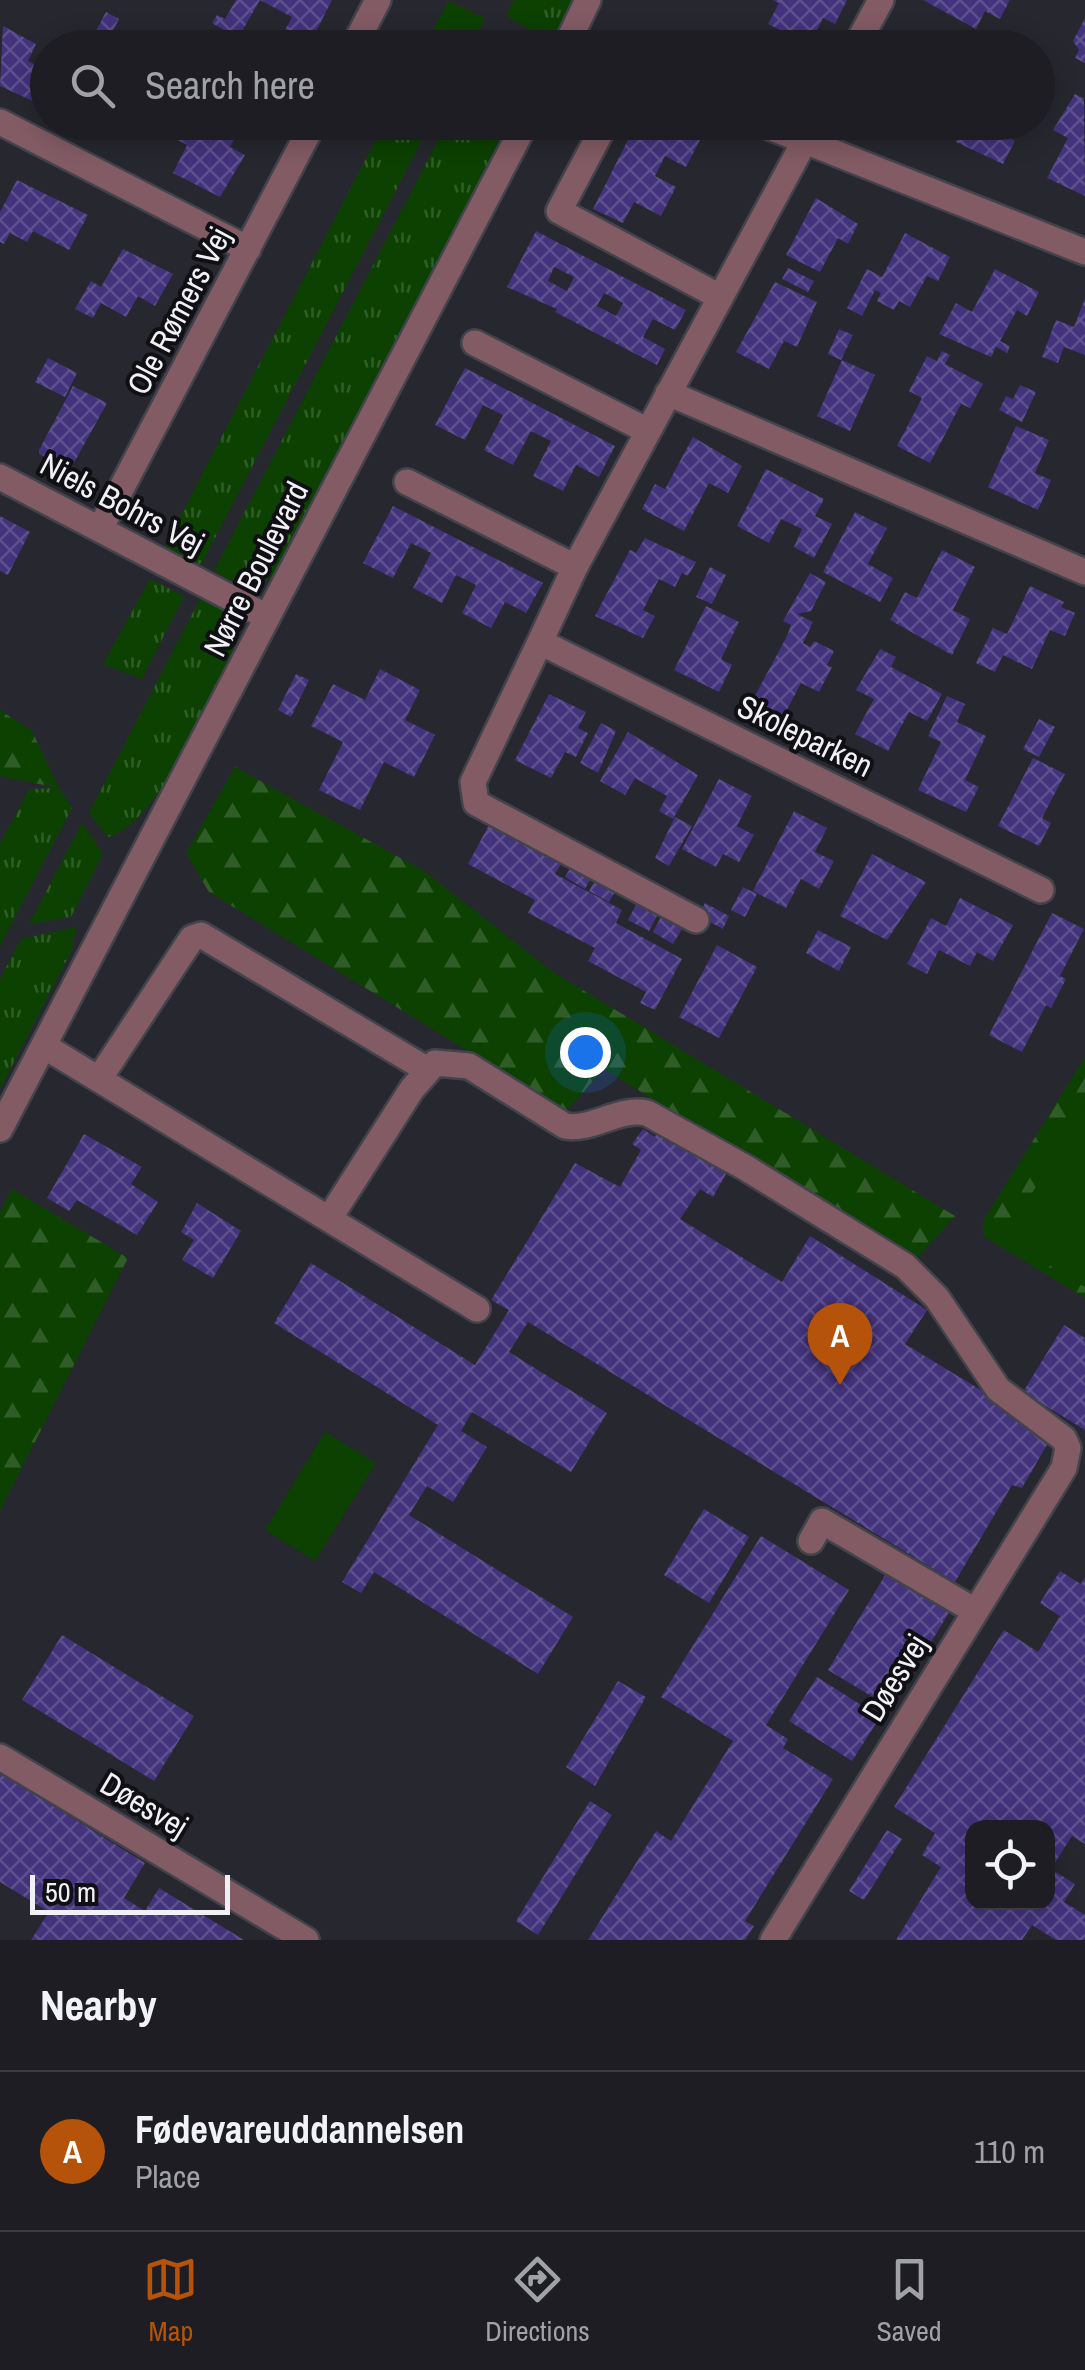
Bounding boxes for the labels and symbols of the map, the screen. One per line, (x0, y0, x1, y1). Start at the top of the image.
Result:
street label: Ole Rømers Vej (116, 220, 241, 402)
street label: Niels Bohrs Vej (33, 442, 212, 565)
street label: Nørre Boulevard (193, 474, 318, 664)
street label: Skoleparken (730, 684, 880, 787)
your location (560, 1027, 611, 1078)
pin: A (808, 1302, 872, 1385)
street label: Døesvej (851, 1626, 938, 1729)
street label: Døesvej (93, 1762, 196, 1847)
scale bar (30, 1870, 230, 1914)

